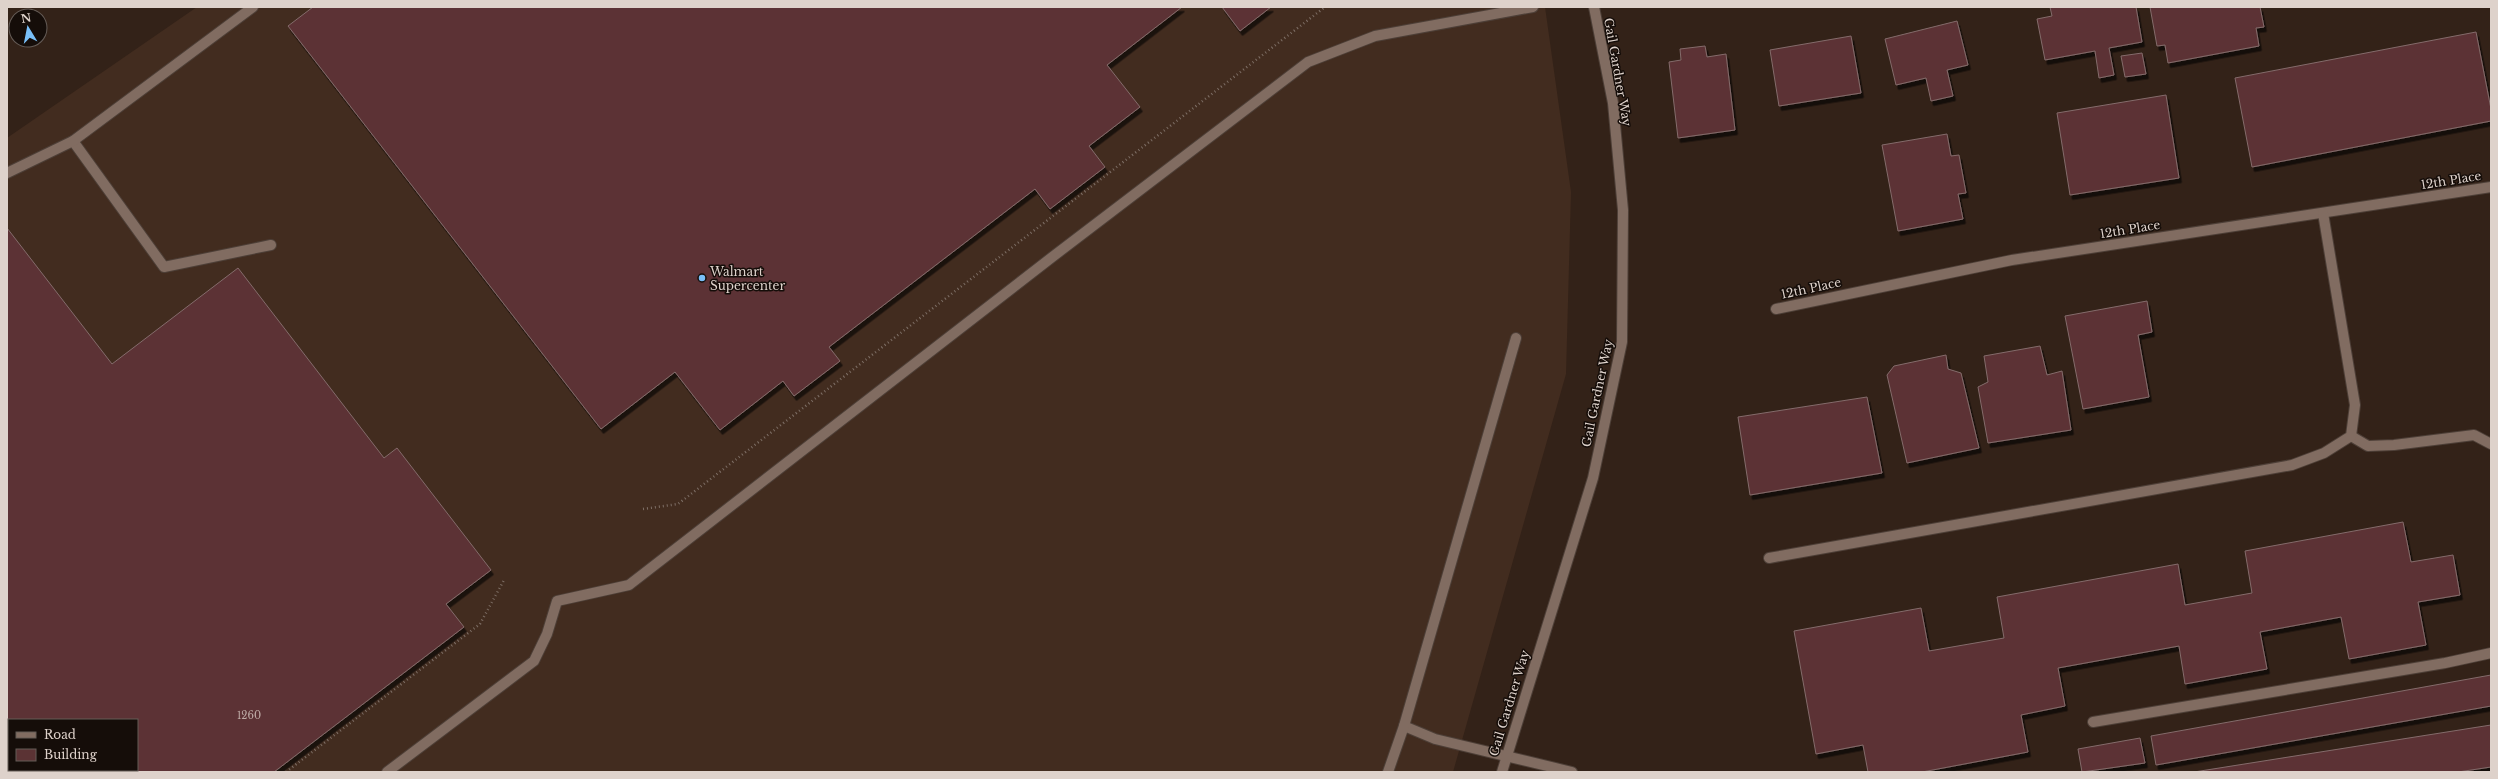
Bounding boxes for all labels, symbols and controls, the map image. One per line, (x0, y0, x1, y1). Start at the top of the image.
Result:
north arrow (8, 8, 48, 48)
text: N (20, 10, 33, 26)
street label: Gail Gardner Way (1601, 17, 1635, 128)
street label: 12th Place (2420, 168, 2482, 192)
street label: 12th Place (2099, 217, 2161, 241)
place label: Walmart Supercenter (709, 264, 785, 293)
marker: Walmart Supercenter (697, 273, 707, 283)
street label: 12th Place (1780, 274, 1843, 302)
street label: Gail Gardner Way (1578, 337, 1616, 448)
street label: Gail Gardner Way (1486, 648, 1532, 758)
house number: 1260 (237, 709, 261, 722)
legend (8, 719, 138, 771)
text: Road (44, 727, 76, 742)
text: Building (44, 747, 98, 762)

